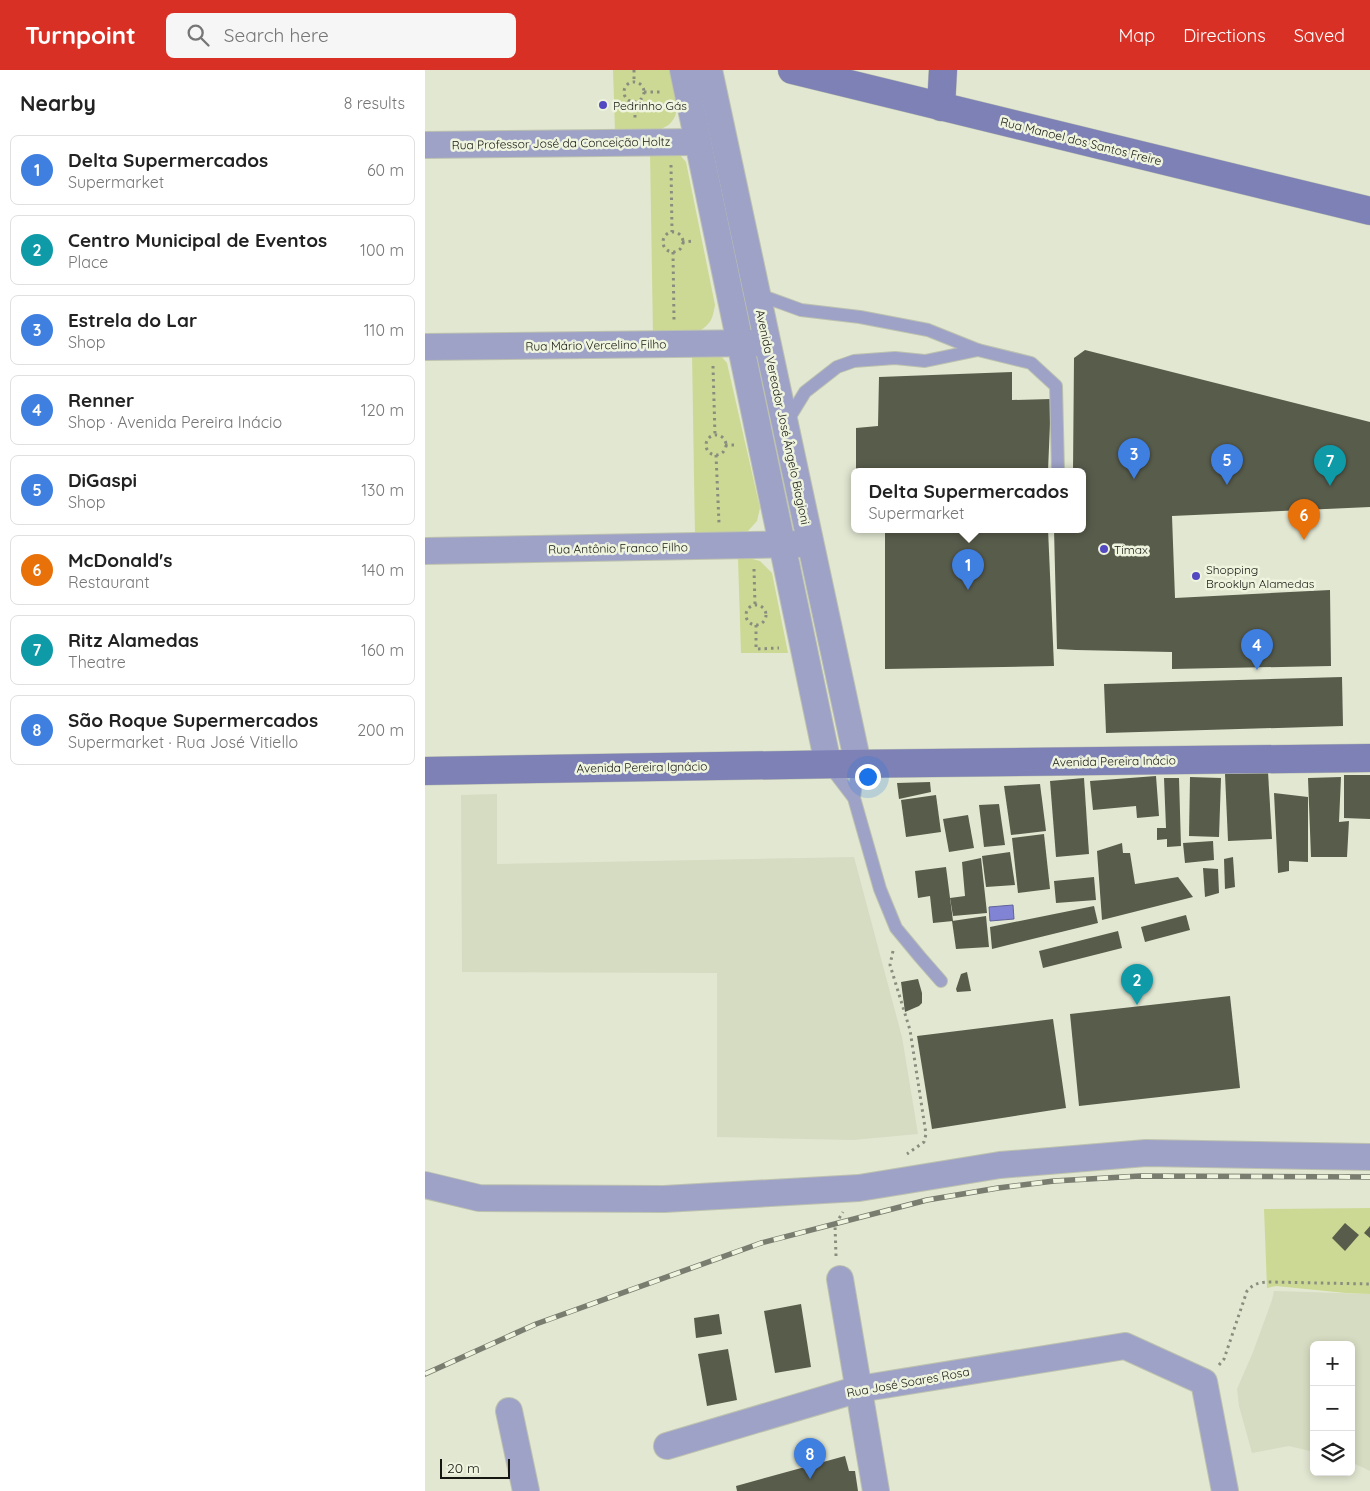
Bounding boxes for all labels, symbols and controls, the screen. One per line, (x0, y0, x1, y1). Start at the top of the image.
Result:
search box (166, 13, 516, 58)
text: Turnpoint (25, 20, 136, 50)
icon: search (184, 21, 212, 49)
text: Search here (224, 23, 329, 47)
text: Map (1118, 24, 1155, 47)
text: Directions (1183, 24, 1266, 47)
text: Saved (1294, 24, 1345, 47)
text: Nearby (20, 90, 96, 116)
text: 8 results (344, 93, 405, 113)
place label: Pedrinho Gás (613, 98, 687, 113)
marker: Pedrinho Gás (597, 99, 609, 111)
street label: Rua Manoel dos Santos Freire (999, 114, 1163, 168)
street label: Rua Professor José da Conceição Holtz (452, 134, 671, 152)
text: Delta Supermercados (68, 148, 268, 172)
text: 1 (34, 160, 40, 180)
text: 60 m (367, 160, 404, 180)
text: Supermarket (68, 172, 164, 192)
text: Centro Municipal de Eventos (68, 228, 327, 252)
text: 2 (32, 240, 42, 260)
text: 100 m (360, 240, 404, 260)
text: Place (68, 252, 108, 272)
text: Estrela do Lar (68, 308, 197, 332)
street label: Avenida Vereador José Ângelo Biagioni (753, 308, 813, 526)
text: 3 (33, 320, 41, 340)
text: 110 m (364, 320, 404, 340)
text: Shop (68, 332, 105, 352)
street label: Rua Mário Vercelino Filho (525, 336, 667, 354)
text: Renner (68, 388, 134, 412)
text: 4 (32, 400, 42, 420)
text: 120 m (361, 400, 404, 420)
text: Shop · Avenida Pereira Inácio (68, 412, 282, 432)
pin: 3 (1118, 438, 1150, 479)
pin: 5 (1211, 444, 1243, 485)
pin: 7 (1314, 445, 1346, 486)
text: DiGaspi (68, 468, 137, 492)
popup (851, 468, 1086, 533)
text: Delta Supermercados (868, 479, 1069, 503)
text: 5 (32, 480, 42, 500)
text: 130 m (361, 480, 404, 500)
text: Shop (68, 492, 105, 512)
pin: 6 (1288, 499, 1320, 540)
text: Supermarket (868, 503, 965, 523)
street label: Rua Antônio Franco Filho (548, 539, 688, 557)
place label: Timax (1114, 542, 1148, 557)
marker: Timax (1098, 543, 1110, 555)
text: McDonald's (68, 548, 172, 572)
pin: 1 (952, 549, 984, 590)
text: 6 (33, 560, 41, 580)
text: 140 m (361, 560, 404, 580)
place label: Shopping Brooklyn Alamedas (1206, 562, 1315, 591)
marker: Shopping Brooklyn Alamedas (1190, 570, 1202, 582)
text: Restaurant (68, 572, 150, 592)
text: Ritz Alamedas (68, 628, 199, 652)
pin: 4 (1241, 629, 1273, 670)
text: 7 (33, 640, 41, 660)
text: 160 m (361, 640, 404, 660)
text: Theatre (68, 652, 126, 672)
text: São Roque Supermercados (68, 708, 318, 732)
text: 8 (33, 720, 41, 740)
text: 200 m (357, 720, 404, 740)
text: Supermarket · Rua José Vitiello (68, 732, 298, 752)
street label: Avenida Pereira Inácio (1052, 752, 1176, 770)
street label: Avenida Pereira Ignácio (576, 758, 708, 776)
your location (855, 764, 881, 790)
pin: 2 (1121, 964, 1153, 1005)
map controls (1310, 1341, 1355, 1476)
button: + (1310, 1341, 1355, 1386)
street label: Rua José Soares Rosa (845, 1364, 971, 1400)
button: − (1310, 1386, 1355, 1431)
button: layers (1310, 1431, 1355, 1476)
pin: 8 (794, 1438, 826, 1479)
scale bar (440, 1456, 510, 1479)
text: 20 m (447, 1459, 480, 1477)

